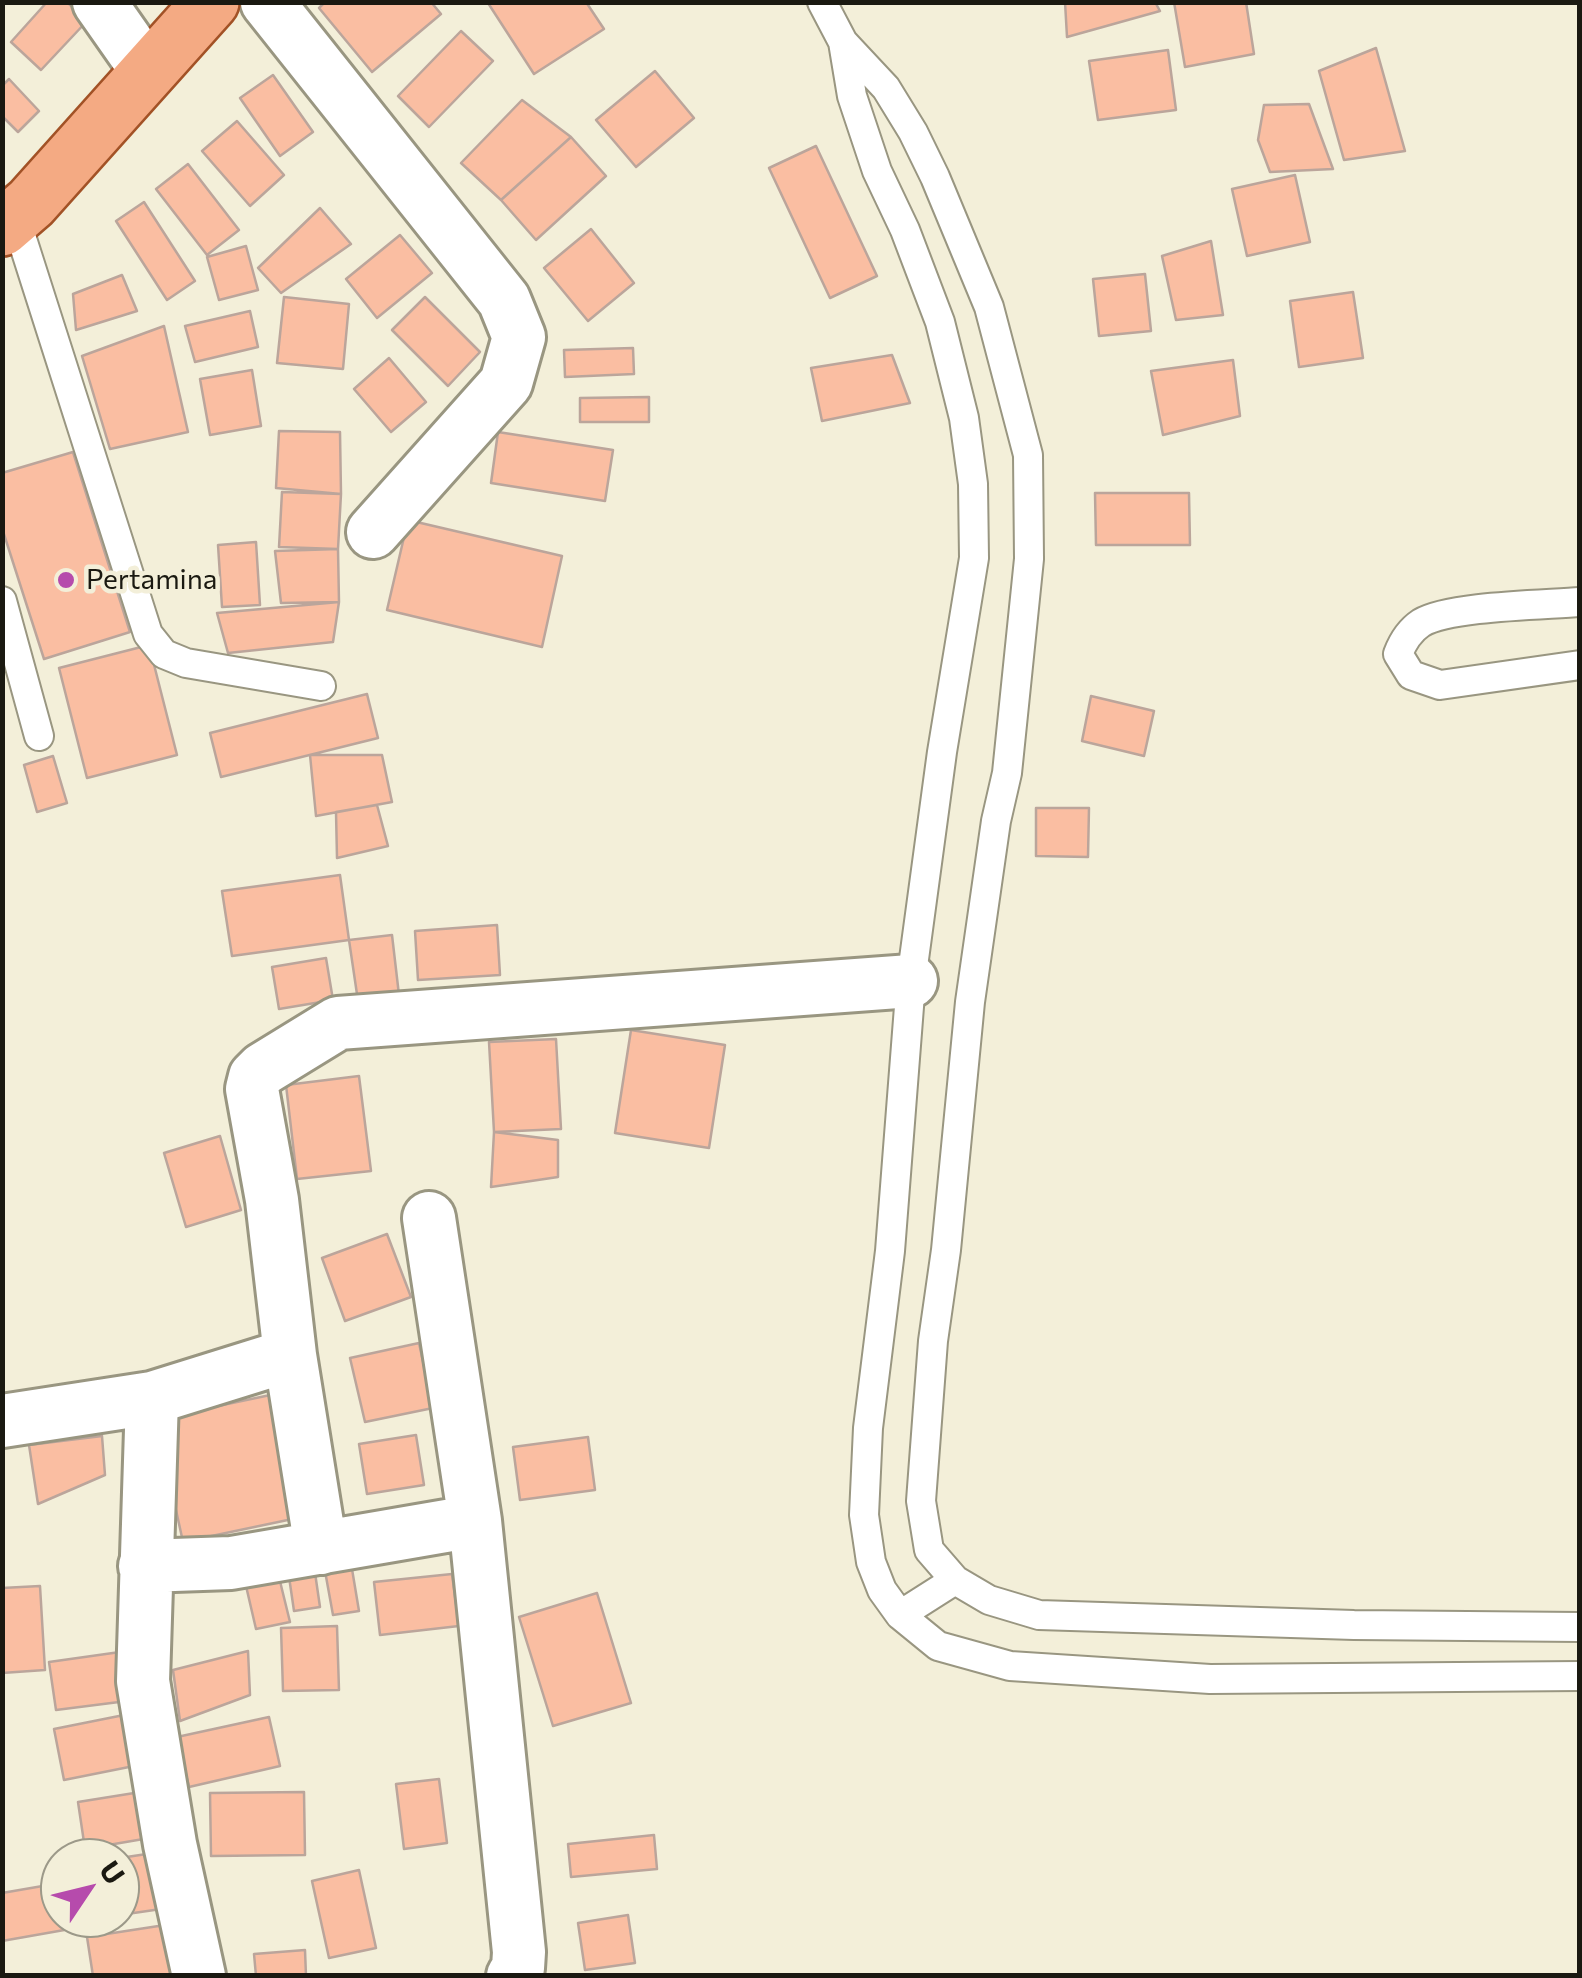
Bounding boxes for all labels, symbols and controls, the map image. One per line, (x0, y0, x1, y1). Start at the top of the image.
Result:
place label: Pertamina (86, 563, 217, 597)
marker: Pertamina (55, 569, 77, 591)
north arrow (40, 1838, 140, 1938)
text: U (93, 1854, 133, 1890)

